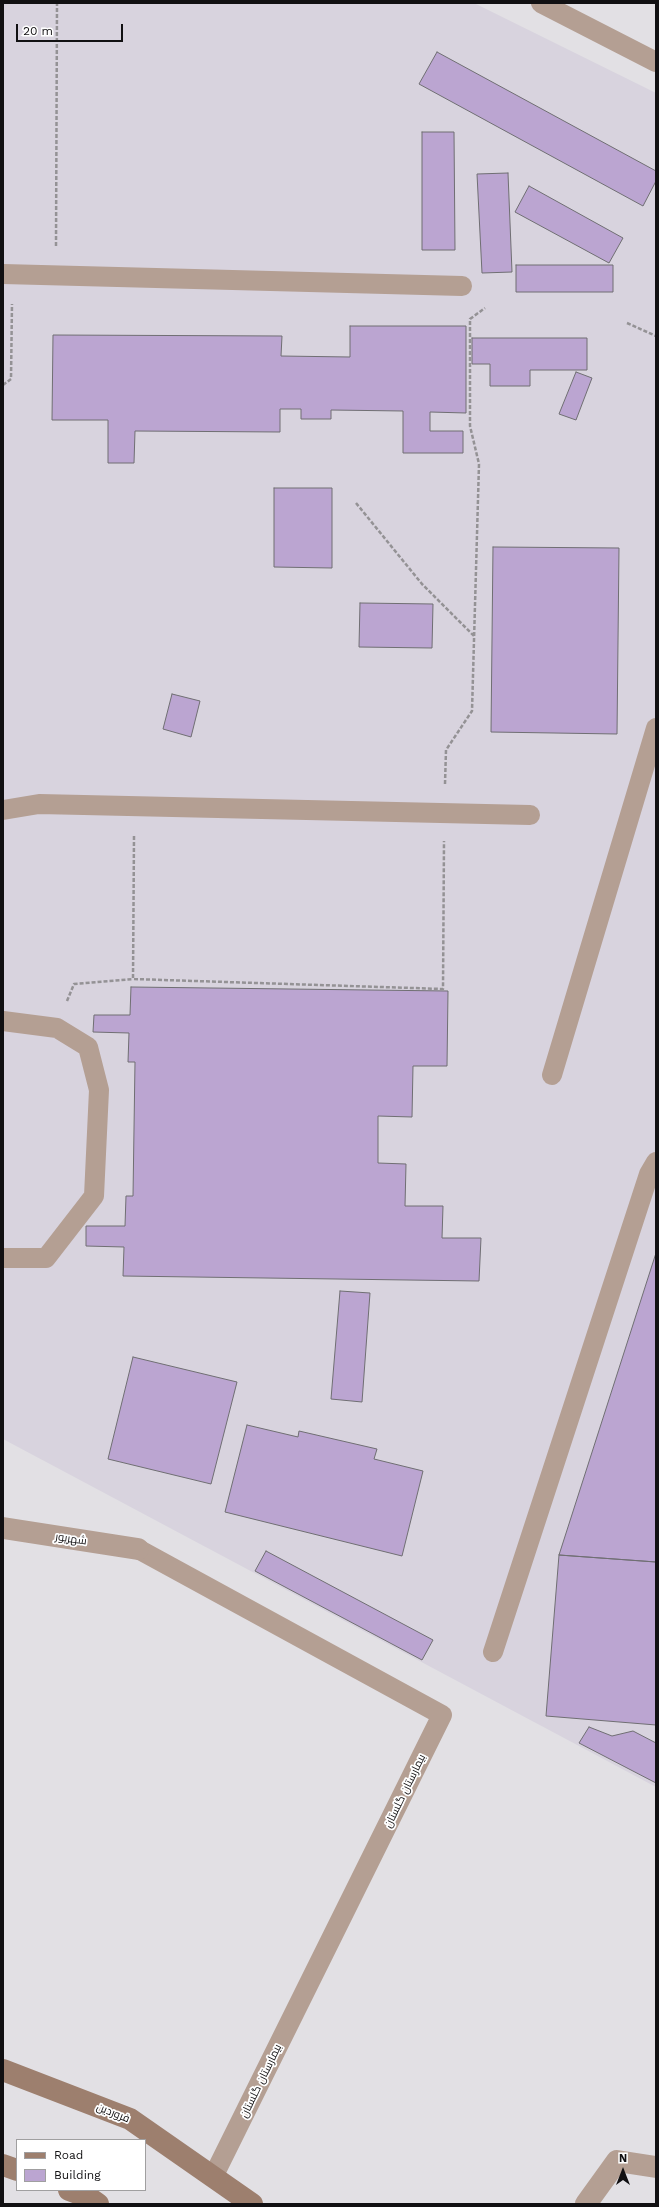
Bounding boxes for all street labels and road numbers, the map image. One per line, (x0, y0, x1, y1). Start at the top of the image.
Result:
street label: شهریور (54, 1530, 88, 1548)
street label: بیمارستان گلستان (381, 1752, 429, 1830)
street label: بیمارستان گلستان (237, 2042, 285, 2120)
street label: فروردین (94, 2100, 132, 2126)

